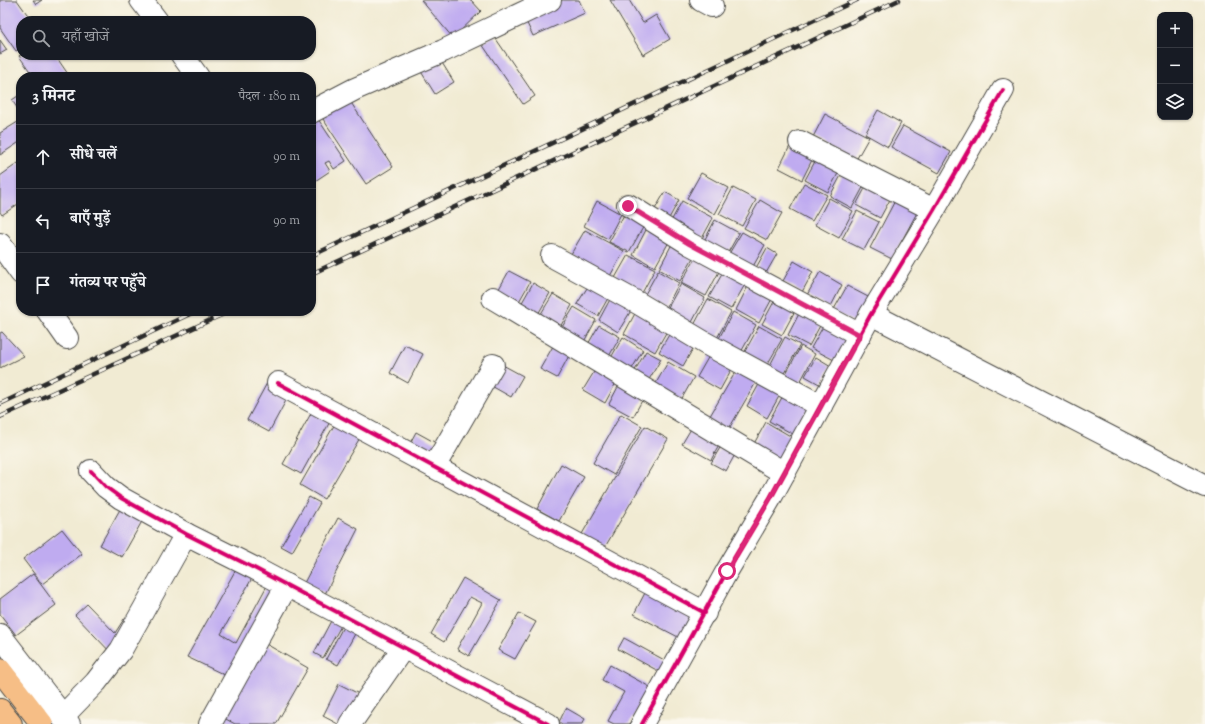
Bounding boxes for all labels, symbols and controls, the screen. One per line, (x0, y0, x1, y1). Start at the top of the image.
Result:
map controls (1157, 12, 1193, 120)
button: + (1157, 12, 1193, 48)
search box (16, 16, 316, 60)
icon: search (30, 27, 52, 49)
text: यहाँ खोजें (62, 27, 109, 48)
button: − (1157, 48, 1193, 84)
button: layers (1157, 84, 1193, 120)
text: 3 मिनट (32, 85, 75, 109)
text: पैदल · 180 m (239, 88, 300, 106)
text: सीधे चलें (70, 145, 117, 166)
icon: ahead (32, 146, 54, 168)
text: 90 m (273, 148, 300, 166)
route end (619, 197, 637, 215)
text: बाएँ मुड़ें (70, 209, 110, 230)
icon: left (32, 210, 54, 232)
text: 90 m (273, 212, 300, 230)
text: गंतव्य पर पहुँचे (70, 273, 146, 294)
icon: arrive (32, 274, 54, 296)
route start (718, 562, 736, 580)

